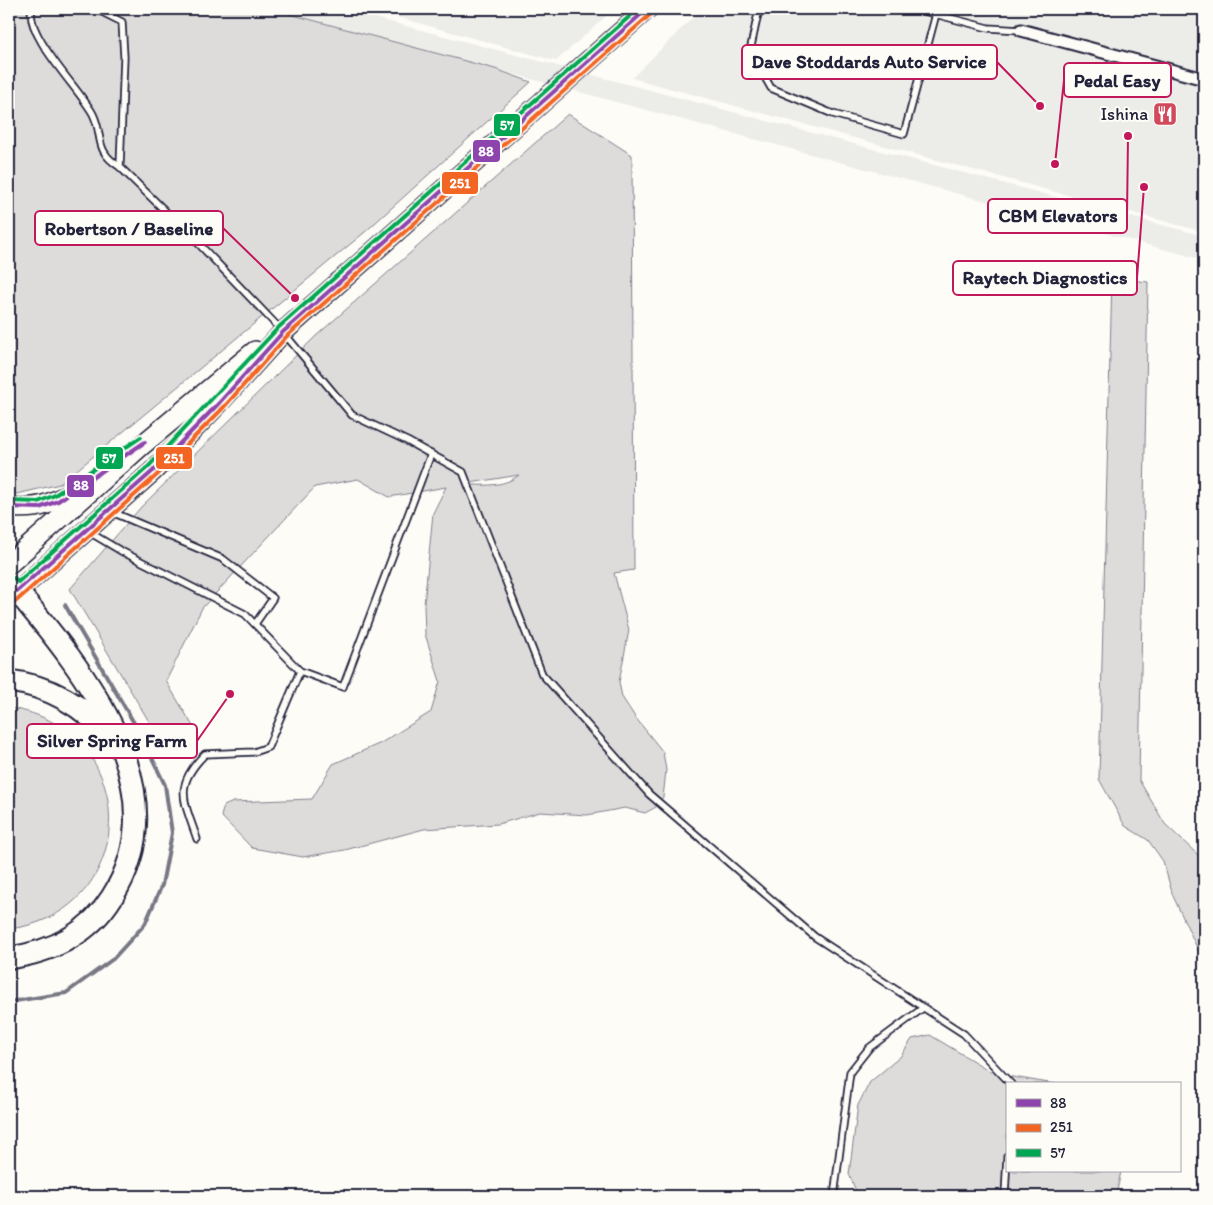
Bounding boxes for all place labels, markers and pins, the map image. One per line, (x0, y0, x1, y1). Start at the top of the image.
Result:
callout: Dave Stoddards Auto Service (742, 45, 997, 79)
callout: Pedal Easy (1064, 63, 1171, 97)
restaurant icon: Ishina (1152, 101, 1178, 127)
place label: Ishina (1100, 103, 1148, 125)
callout: CBM Elevators (988, 199, 1127, 233)
callout: Robertson / Baseline (35, 211, 223, 245)
callout: Raytech Diagnostics (953, 261, 1137, 295)
callout: Silver Spring Farm (27, 724, 197, 758)

